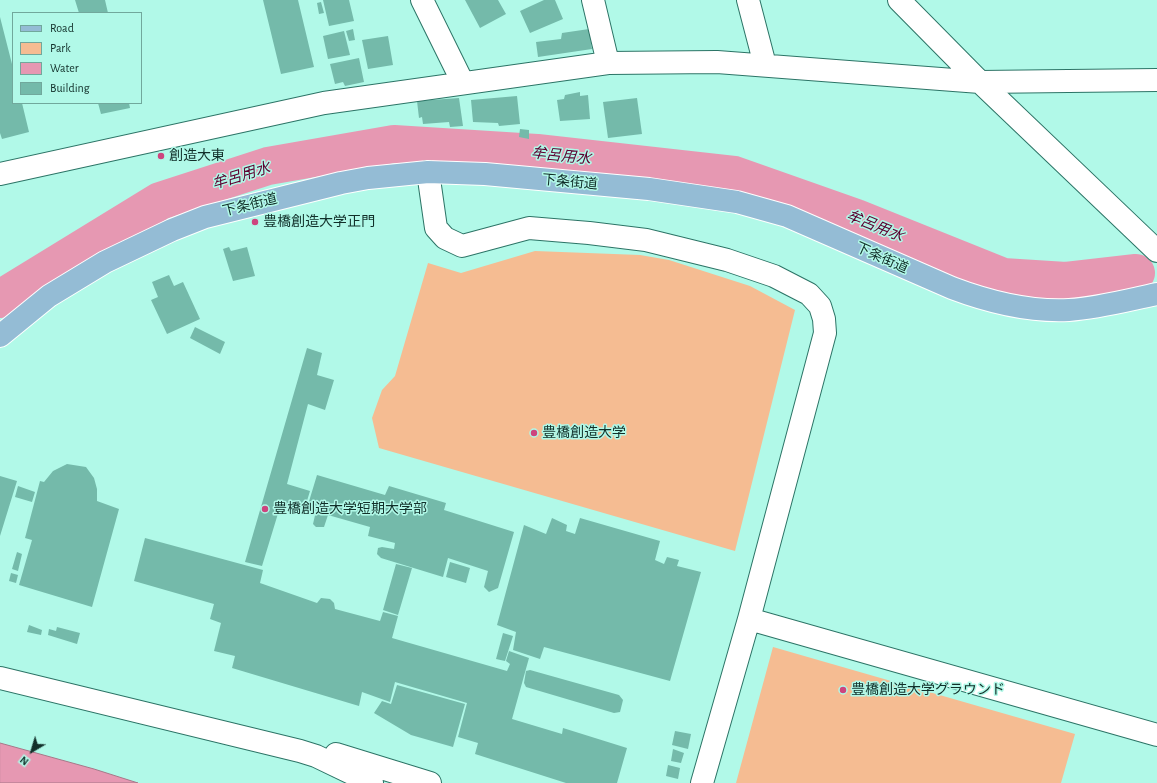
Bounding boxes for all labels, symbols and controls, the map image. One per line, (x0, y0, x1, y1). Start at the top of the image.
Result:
legend (12, 12, 142, 104)
text: Road (50, 22, 74, 34)
text: Park (50, 42, 71, 54)
text: Water (50, 62, 79, 74)
text: Building (50, 82, 90, 94)
water label: 牟呂用水 (530, 144, 592, 168)
place label: 創造大東 (169, 148, 225, 164)
marker: 創造大東 (156, 151, 166, 161)
water label: 牟呂用水 (210, 159, 272, 193)
street label: 下条街道 (541, 171, 599, 193)
street label: 下条街道 (221, 190, 279, 220)
water label: 牟呂用水 (844, 206, 906, 246)
place label: 豊橋創造大学正門 (263, 214, 375, 230)
marker: 豊橋創造大学正門 (250, 217, 260, 227)
street label: 下条街道 (853, 239, 911, 277)
place label: 豊橋創造大学 (542, 425, 626, 441)
marker: 豊橋創造大学 (529, 428, 539, 438)
place label: 豊橋創造大学短期大学部 (273, 501, 427, 517)
marker: 豊橋創造大学短期大学部 (260, 504, 270, 514)
place label: 豊橋創造大学グラウンド (851, 682, 1005, 698)
marker: 豊橋創造大学グラウンド (838, 685, 848, 695)
north arrow (12, 731, 52, 771)
text: N (18, 754, 31, 768)

